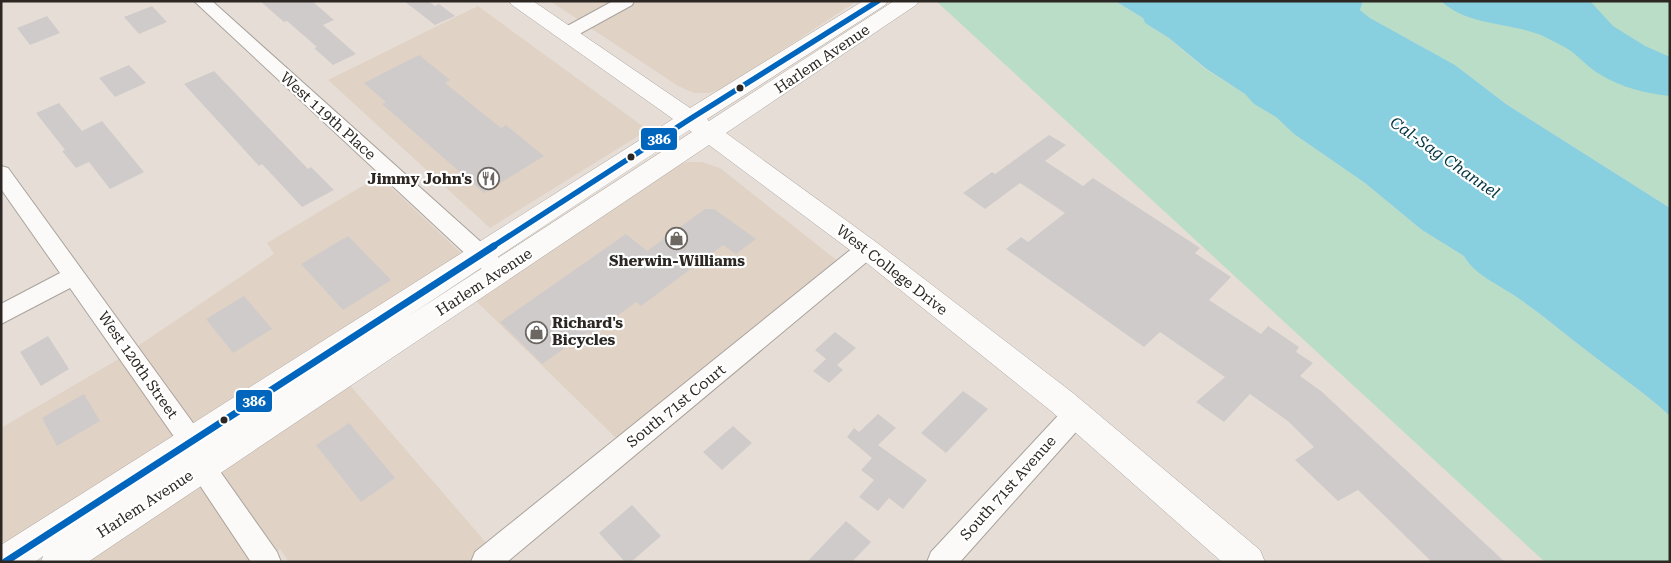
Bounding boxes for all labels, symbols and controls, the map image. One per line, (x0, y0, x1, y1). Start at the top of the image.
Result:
street label: Harlem Avenue (771, 21, 873, 97)
street label: West 119th Place (276, 68, 380, 164)
unlabelled marker (735, 83, 745, 93)
water label: Cal-Sag Channel (1386, 113, 1503, 202)
line badge: 386 (640, 127, 678, 151)
text: 386 (647, 131, 671, 147)
unlabelled marker (626, 152, 636, 162)
restaurant icon: Jimmy John's (476, 167, 500, 191)
place label: Jimmy John's (368, 170, 472, 188)
street label: West College Drive (833, 221, 951, 319)
shop icon: Sherwin-Williams (665, 226, 689, 250)
street label: Harlem Avenue (433, 244, 535, 320)
place label: Sherwin-Williams (609, 252, 745, 270)
street label: West 120th Street (94, 308, 182, 422)
place label: Richard's Bicycles (552, 314, 623, 349)
shop icon: Richard's Bicycles (524, 320, 548, 344)
street label: South 71st Court (623, 360, 729, 451)
line badge: 386 (235, 389, 273, 413)
text: 386 (242, 393, 266, 409)
unlabelled marker (219, 415, 229, 425)
street label: South 71st Avenue (956, 432, 1060, 544)
street label: Harlem Avenue (94, 466, 196, 542)

